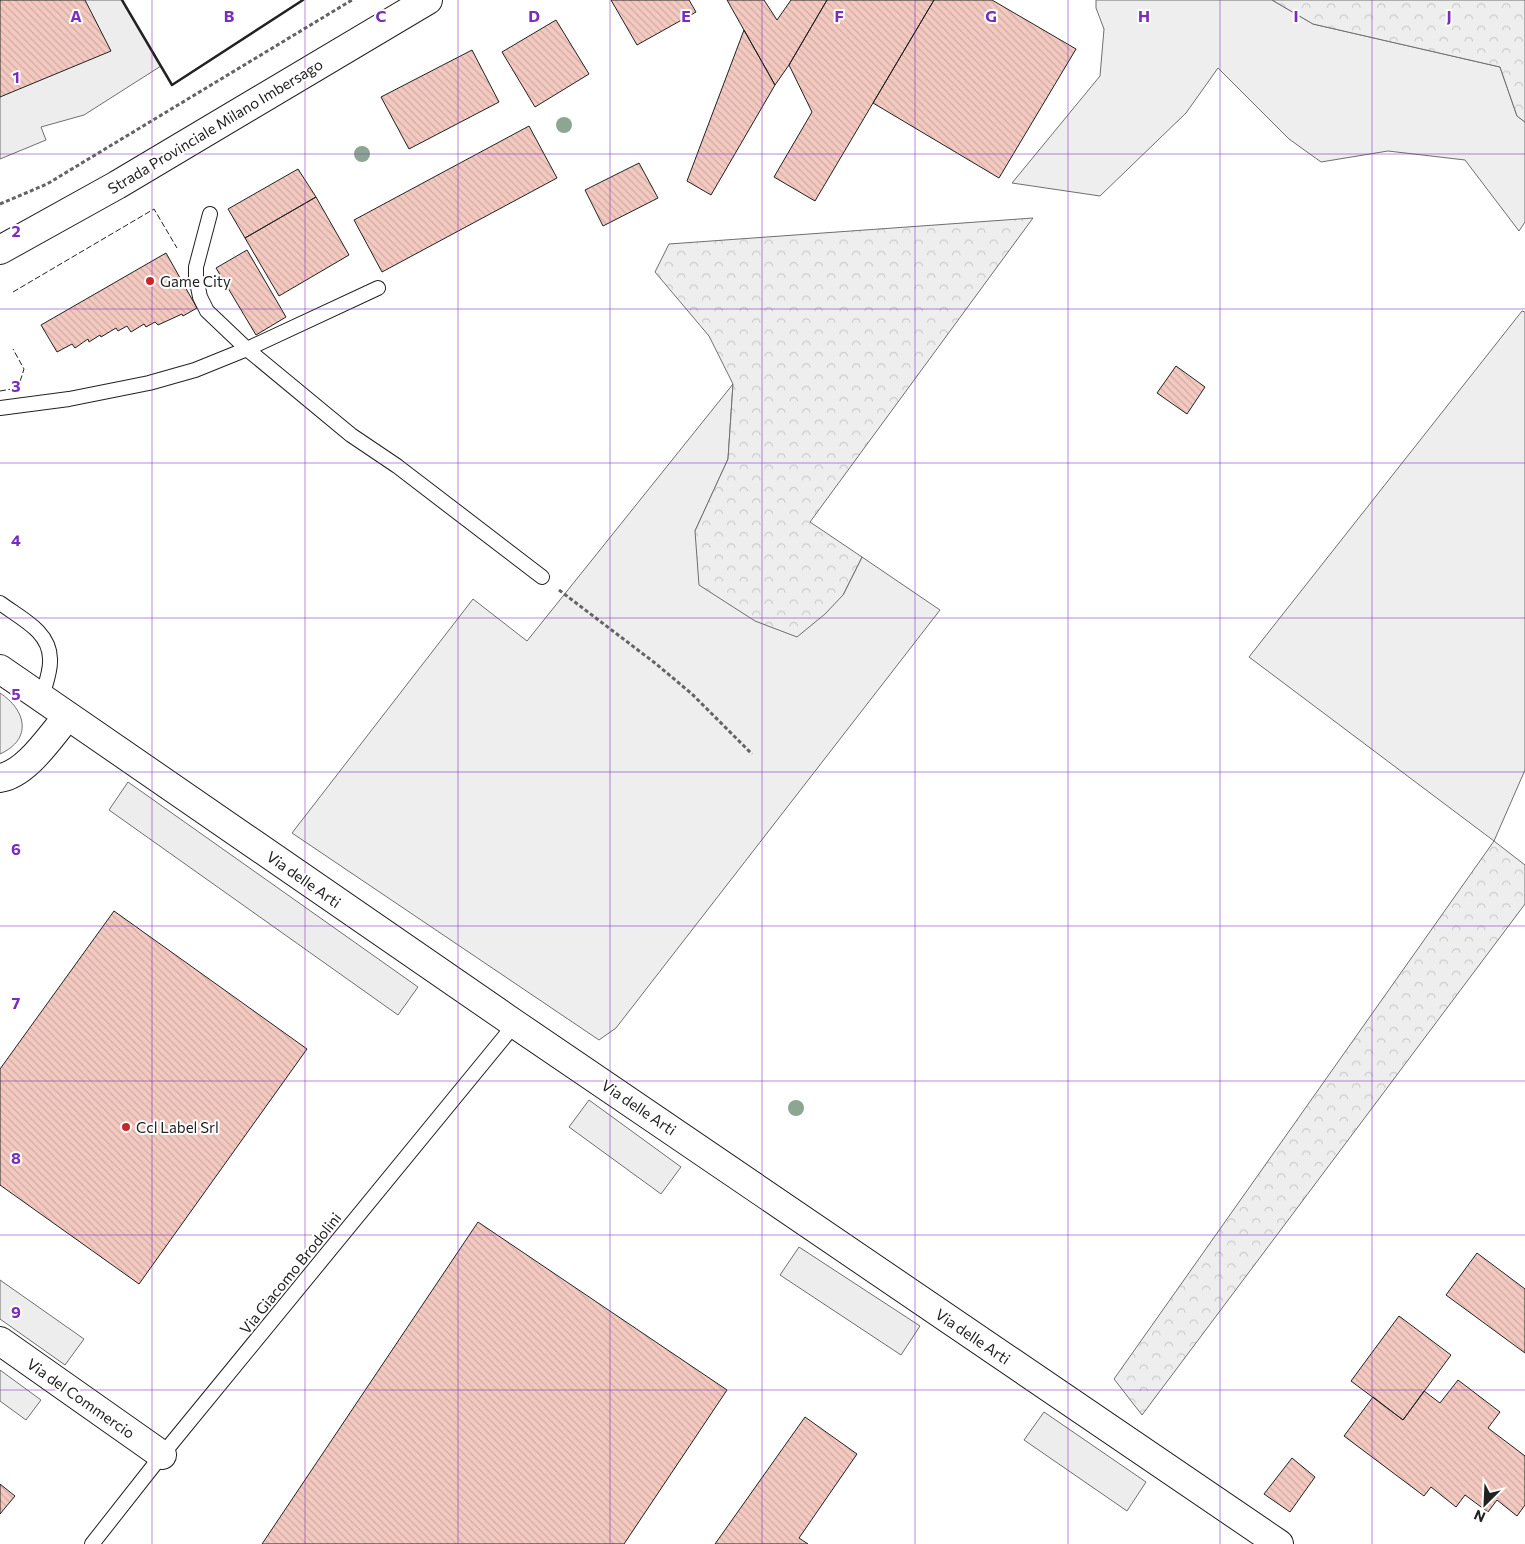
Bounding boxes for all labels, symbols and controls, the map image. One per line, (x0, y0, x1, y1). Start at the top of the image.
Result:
text: A (70, 6, 82, 25)
text: B (224, 6, 235, 25)
text: C (376, 6, 387, 25)
text: D (528, 6, 540, 25)
text: E (681, 6, 691, 25)
text: F (834, 6, 844, 25)
text: G (985, 6, 997, 25)
text: H (1138, 6, 1150, 25)
text: I (1293, 6, 1299, 25)
text: J (1446, 6, 1452, 25)
street label: Strada Provinciale Milano Imbersago (104, 55, 326, 197)
text: 1 (12, 67, 20, 86)
text: 2 (11, 221, 21, 240)
place label: Game City (160, 272, 231, 290)
marker: Game City (144, 275, 156, 287)
text: 3 (11, 376, 21, 395)
text: 4 (11, 530, 21, 549)
text: 5 (11, 684, 21, 703)
text: 6 (11, 839, 21, 858)
street label: Via delle Arti (264, 847, 344, 911)
text: 7 (12, 993, 21, 1012)
street label: Via delle Arti (598, 1075, 680, 1139)
place label: Ccl Label Srl (136, 1118, 219, 1136)
marker: Ccl Label Srl (120, 1121, 132, 1133)
text: 8 (11, 1148, 21, 1167)
street label: Via Giacomo Brodolini (235, 1209, 345, 1337)
text: 9 (11, 1302, 21, 1321)
street label: Via delle Arti (932, 1304, 1014, 1368)
street label: Via del Commercio (24, 1354, 138, 1442)
north arrow (1460, 1479, 1510, 1529)
text: N (1471, 1506, 1488, 1526)

